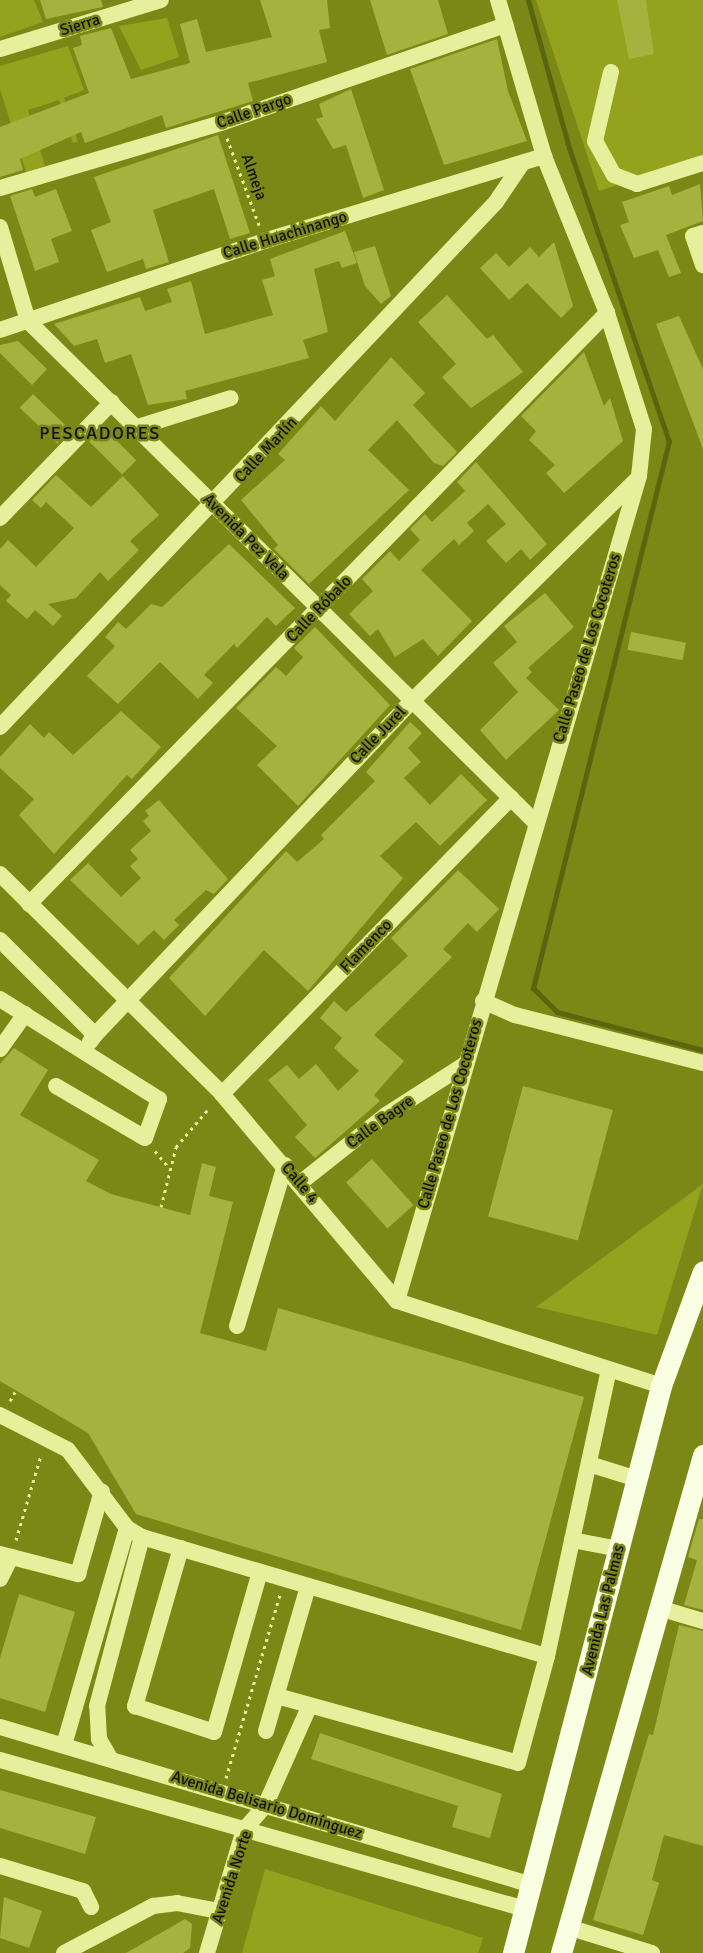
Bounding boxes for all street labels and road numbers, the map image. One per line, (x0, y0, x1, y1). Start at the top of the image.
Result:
street label: Sierra (58, 10, 102, 40)
street label: Calle Pargo (214, 89, 294, 133)
street label: Almeja (237, 151, 271, 203)
street label: Calle Huachinango (221, 207, 349, 263)
street label: Calle Marlín (231, 413, 301, 487)
street label: Avenida Pez Vela (199, 490, 293, 584)
street label: Calle Paseo de Los Cocoteros (549, 551, 625, 745)
street label: Calle Róbalo (282, 572, 356, 646)
street label: Calle Jurel (346, 702, 410, 768)
street label: Flamenco (336, 915, 396, 977)
street label: Calle Paseo de Los Cocoteros (414, 1017, 486, 1211)
street label: Calle Bagre (343, 1091, 417, 1153)
street label: Calle 4 (278, 1159, 322, 1207)
street label: Avenida Las Palmas (577, 1543, 629, 1677)
street label: Avenida Belisario Domínguez (169, 1767, 365, 1843)
street label: Avenida Norte (208, 1828, 256, 1926)

